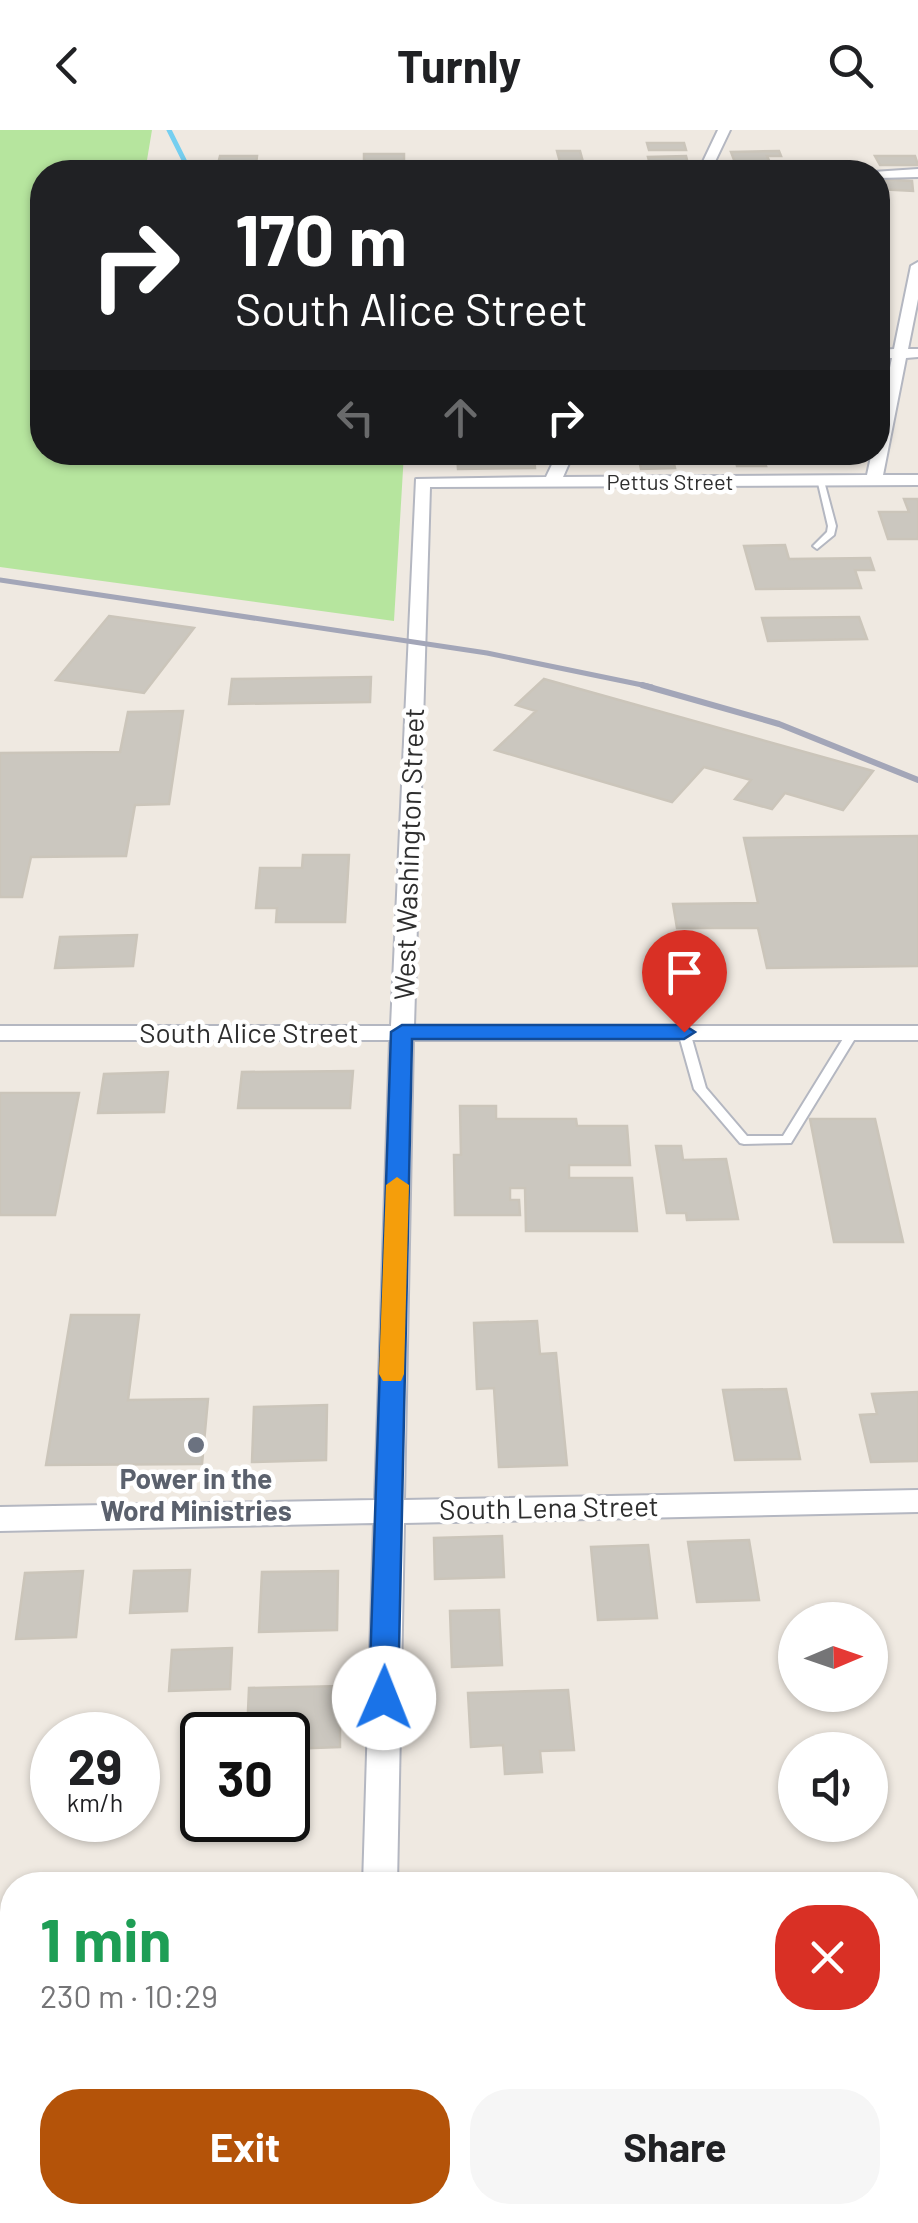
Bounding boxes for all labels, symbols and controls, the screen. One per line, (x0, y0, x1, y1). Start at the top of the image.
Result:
icon: back (40, 38, 95, 93)
text: Turnly (397, 38, 521, 92)
icon: search (823, 38, 878, 93)
text: 170 m (235, 196, 407, 280)
icon: right (70, 200, 200, 330)
text: South Alice Street (235, 281, 588, 335)
icon: left (328, 390, 383, 445)
icon: ahead (433, 390, 488, 445)
icon: right (538, 390, 593, 445)
street label: Pettus Street (606, 468, 734, 494)
street label: West Washington Street (386, 707, 430, 1001)
pin (642, 930, 727, 1033)
icon: arrive (657, 945, 712, 1000)
street label: South Alice Street (139, 1015, 359, 1049)
marker: Power in the Word Ministries (185, 1434, 207, 1456)
place label: Power in the Word Ministries (100, 1461, 292, 1527)
street label: South Lena Street (439, 1488, 659, 1526)
north arrow (778, 1602, 888, 1712)
map controls (778, 1602, 888, 1842)
position arrow (332, 1646, 436, 1750)
speed limit sign: 30 (180, 1712, 310, 1842)
button: sound (778, 1732, 888, 1842)
text: 29 (68, 1735, 122, 1795)
text: km/h (67, 1787, 123, 1817)
text: 1 min (40, 1902, 171, 1974)
button: close (775, 1905, 880, 2010)
text: 230 m · 10:29 (40, 1976, 218, 2014)
button: Exit (40, 2089, 450, 2204)
button: Share (470, 2089, 880, 2204)

